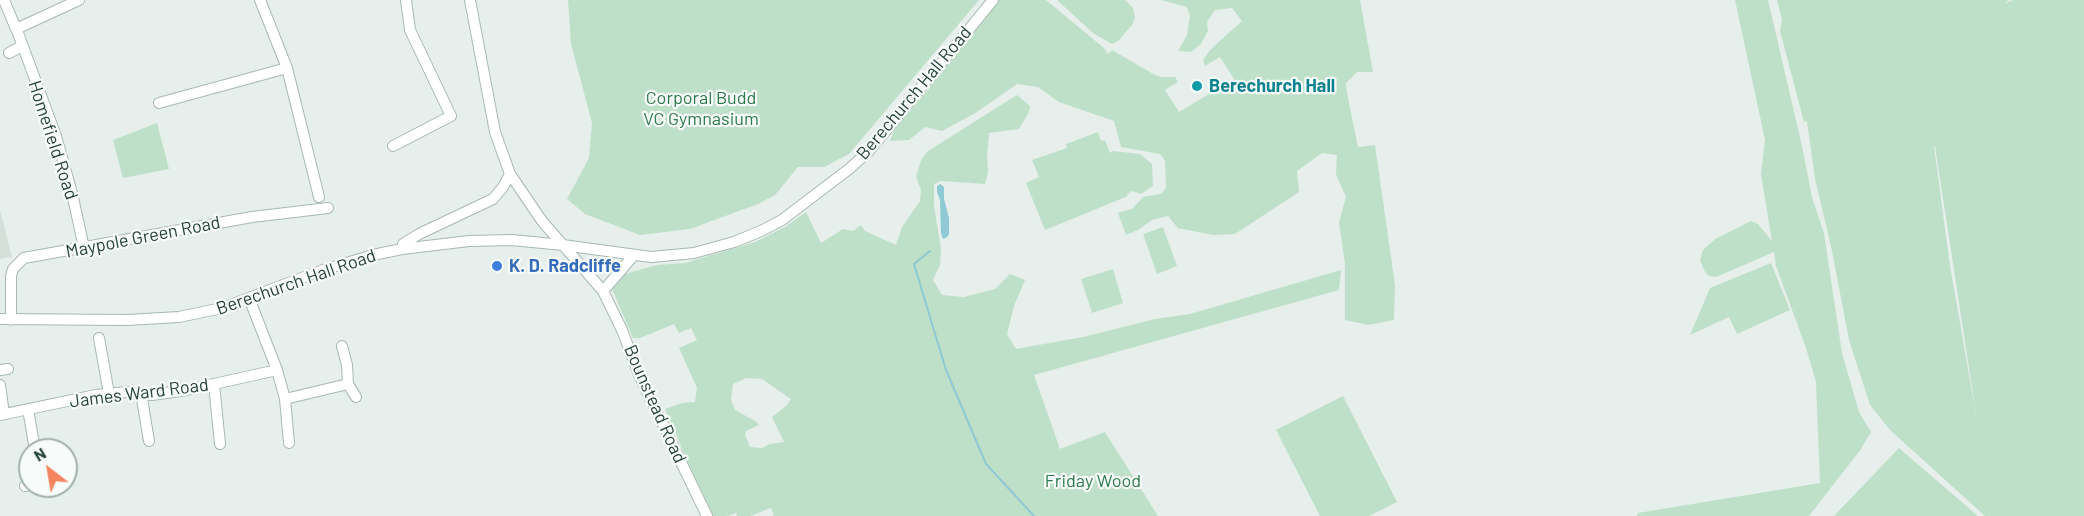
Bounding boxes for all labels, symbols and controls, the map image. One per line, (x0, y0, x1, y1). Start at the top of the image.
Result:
street label: Berechurch Hall Road (852, 22, 976, 164)
place label: Berechurch Hall (1209, 75, 1335, 97)
street label: Homefield Road (24, 78, 82, 202)
marker: Berechurch Hall (1190, 79, 1204, 93)
park label: Corporal Budd VC Gymnasium (643, 87, 759, 130)
street label: Maypole Green Road (64, 211, 222, 263)
street label: Berechurch Hall Road (213, 245, 379, 319)
place label: K. D. Radcliffe (509, 255, 621, 277)
marker: K. D. Radcliffe (490, 259, 504, 273)
street label: Bounstead Road (619, 341, 691, 467)
street label: James Ward Road (68, 374, 210, 412)
north arrow (18, 438, 78, 498)
text: N (30, 443, 49, 465)
park label: Friday Wood (1045, 470, 1141, 492)

